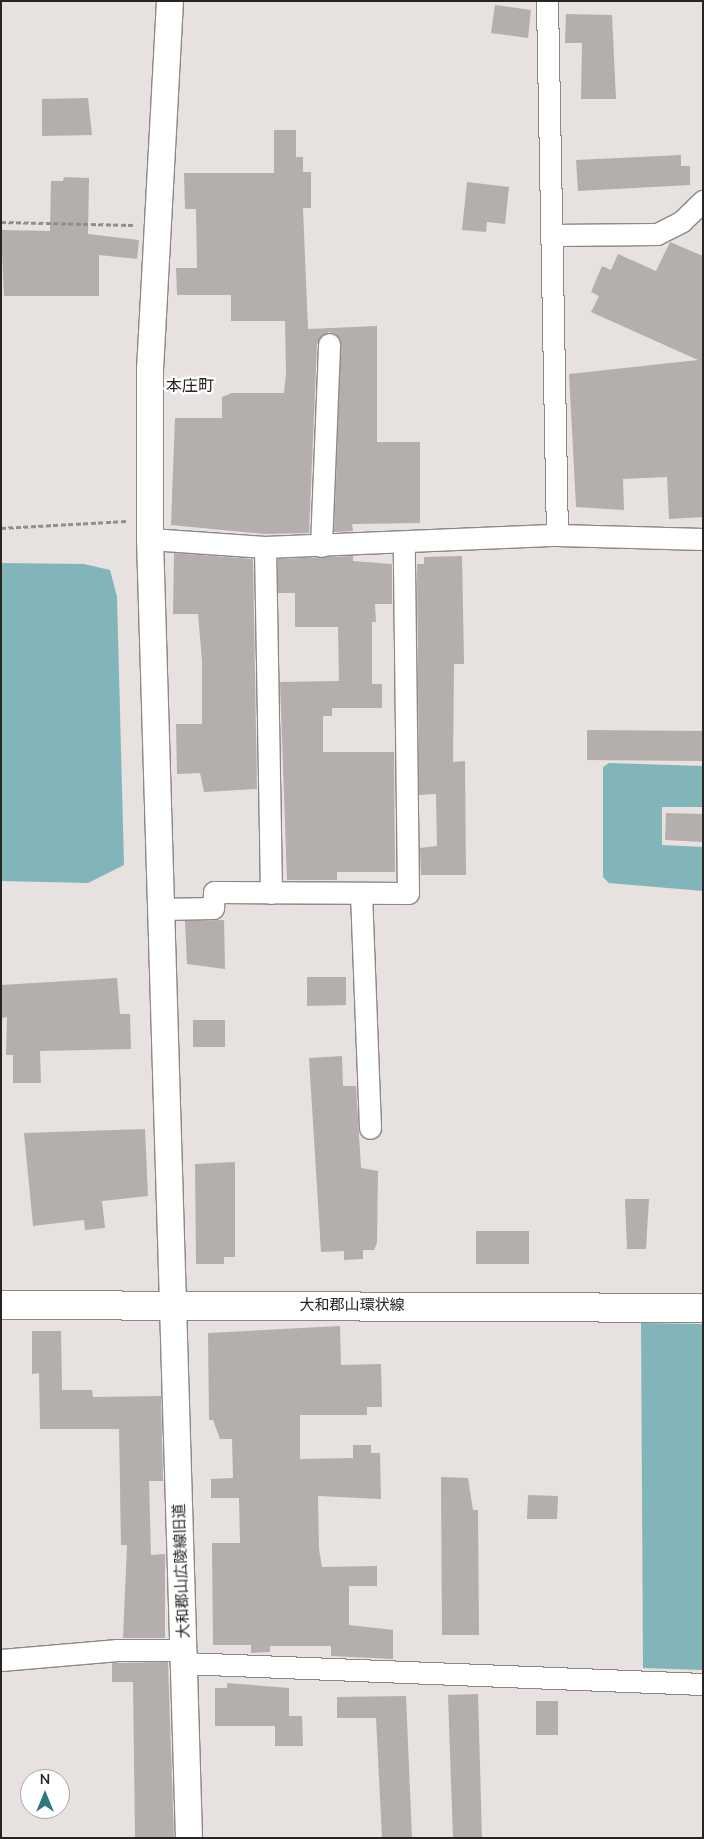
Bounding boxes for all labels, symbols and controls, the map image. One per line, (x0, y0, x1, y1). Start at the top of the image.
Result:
district label: 本庄町 (166, 376, 214, 396)
street label: 大和郡山環状線 (300, 1297, 404, 1315)
street label: 大和郡山広陵線旧道 (171, 1503, 193, 1639)
north arrow (20, 1769, 70, 1819)
text: N (40, 1770, 50, 1789)

